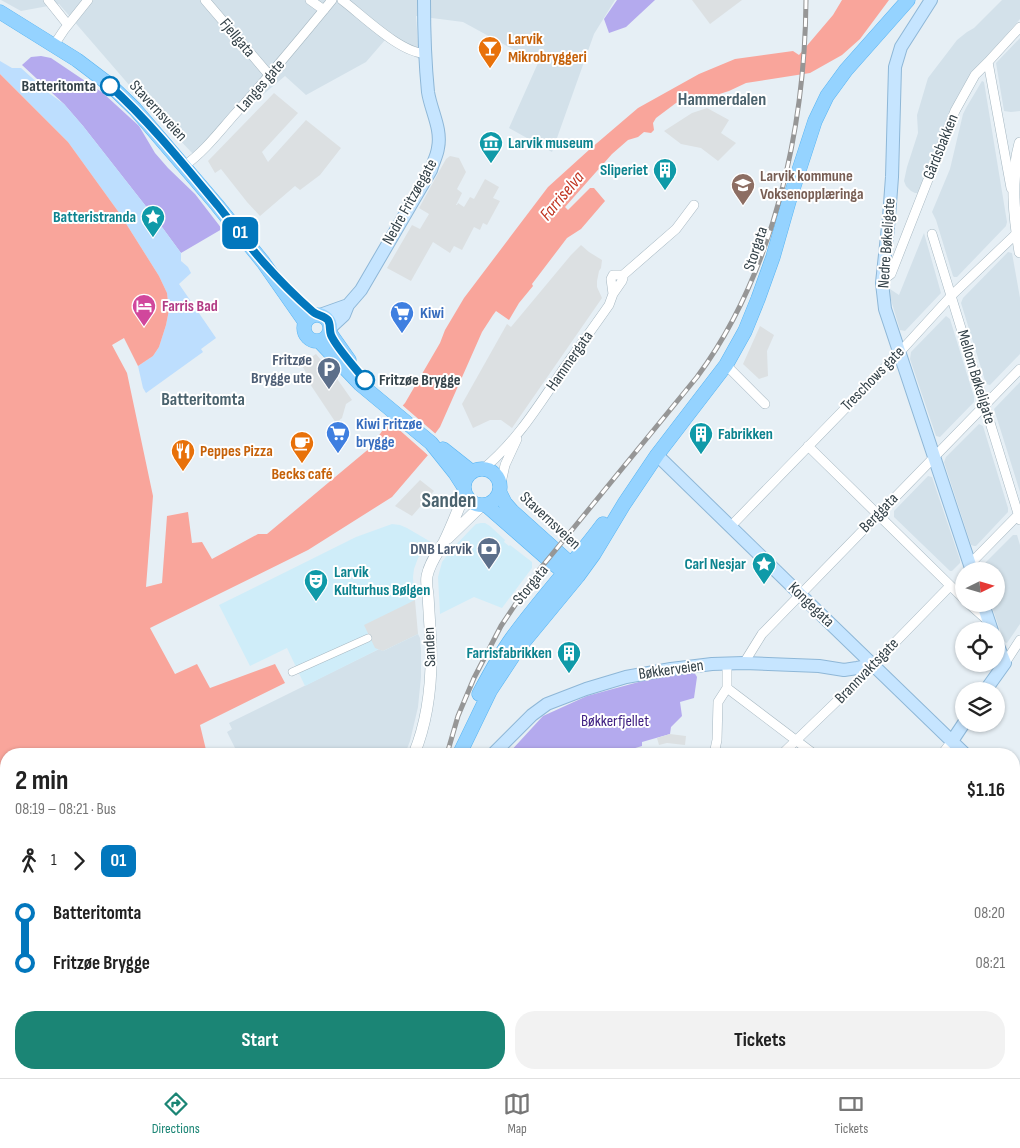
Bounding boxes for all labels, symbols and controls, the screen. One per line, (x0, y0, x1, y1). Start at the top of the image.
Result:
street label: Fjellgata (215, 15, 259, 61)
place label: Larvik Mikrobryggeri (508, 30, 587, 67)
bar icon: Larvik Mikrobryggeri (477, 35, 503, 69)
street label: Langes gate (233, 56, 289, 116)
marker: Batteritomta (100, 76, 120, 96)
place label: Batteritomta (22, 77, 96, 96)
street label: Stavernsveien (125, 77, 191, 145)
district label: Hammerdalen (678, 89, 766, 110)
street label: Gårdsbakken (919, 112, 963, 182)
museum icon: Larvik museum (478, 130, 504, 164)
place label: Larvik museum (508, 134, 593, 153)
street label: Nedre Fritzøegate (379, 156, 441, 248)
building icon: Sliperiet (652, 157, 678, 191)
place label: Sliperiet (600, 161, 648, 180)
water label: Farriselva (535, 167, 589, 225)
place label: Larvik kommune Voksenopplæringa (760, 167, 864, 204)
school or university icon: Larvik kommune Voksenopplæringa (730, 172, 756, 206)
street label: Nedre Bøkeligate (874, 197, 900, 289)
place icon: Batteristranda (140, 204, 166, 238)
place label: Batteristranda (53, 208, 136, 227)
line badge: 01 (218, 217, 262, 249)
text: 01 (232, 222, 248, 243)
street label: Storgata (740, 224, 772, 274)
hotel icon: Farris Bad (131, 293, 157, 327)
place label: Farris Bad (162, 297, 218, 316)
supermarket icon: Kiwi (389, 300, 415, 334)
place label: Kiwi (420, 304, 444, 323)
street label: Hammergata (543, 327, 597, 395)
street label: Mellom Bøkeligate (953, 328, 999, 426)
street label: Treschows gate (838, 343, 908, 415)
place label: Fritzøe Brygge ute (251, 351, 312, 388)
parking icon: Fritzøe Brygge ute (316, 356, 342, 390)
marker: Fritzøe Brygge (355, 370, 375, 390)
place label: Fritzøe Brygge (379, 371, 461, 390)
district label: Batteritomta (161, 389, 245, 410)
place label: Kiwi Fritzøe brygge (356, 415, 422, 452)
supermarket icon: Kiwi Fritzøe brygge (325, 420, 351, 454)
building icon: Fabrikken (688, 421, 714, 455)
place label: Fabrikken (718, 425, 773, 444)
cafe icon: Becks café (289, 430, 315, 464)
restaurant icon: Peppes Pizza (170, 438, 196, 472)
place label: Peppes Pizza (200, 442, 273, 461)
place label: Becks café (271, 465, 333, 484)
district label: Sanden (422, 488, 476, 513)
street label: Stavernsveien (516, 488, 584, 554)
street label: Berggata (856, 489, 902, 537)
bank icon: DNB Larvik (476, 536, 502, 570)
place label: DNB Larvik (410, 540, 472, 559)
place icon: Carl Nesjar (751, 551, 777, 585)
place label: Carl Nesjar (685, 555, 746, 574)
street label: Storgata (509, 561, 553, 609)
north arrow (955, 562, 1005, 612)
map controls (955, 562, 1005, 732)
place label: Larvik Kulturhus Bølgen (334, 563, 430, 600)
theatre icon: Larvik Kulturhus Bølgen (303, 568, 329, 602)
street label: Kongegata (784, 579, 838, 631)
button: locate (955, 622, 1005, 672)
street label: Sanden (420, 627, 440, 667)
street label: Brannvaktsgate (831, 634, 903, 708)
building icon: Farrisfabrikken (556, 640, 582, 674)
place label: Farrisfabrikken (466, 644, 552, 663)
street label: Bøkkerveien (637, 656, 705, 684)
button: layers (955, 682, 1005, 732)
park label: Bøkkerfjellet (581, 712, 649, 731)
text: 2 min (15, 764, 68, 797)
text: $1.16 (967, 779, 1005, 802)
text: 08:19 – 08:21 · Bus (15, 800, 116, 819)
icon: walk (15, 847, 43, 875)
icon: forward (65, 847, 93, 875)
text: 01 (111, 850, 126, 871)
text: 1 (51, 851, 57, 870)
text: Batteritomta (53, 902, 141, 925)
text: 08:20 (974, 904, 1005, 923)
text: Fritzøe Brygge (53, 952, 150, 975)
text: 08:21 (976, 954, 1005, 973)
button: Start (15, 1011, 505, 1069)
button: Tickets (515, 1011, 1005, 1069)
tab: Directions (152, 1090, 200, 1137)
tab: Map (503, 1090, 531, 1137)
tab: Tickets (835, 1090, 868, 1137)

